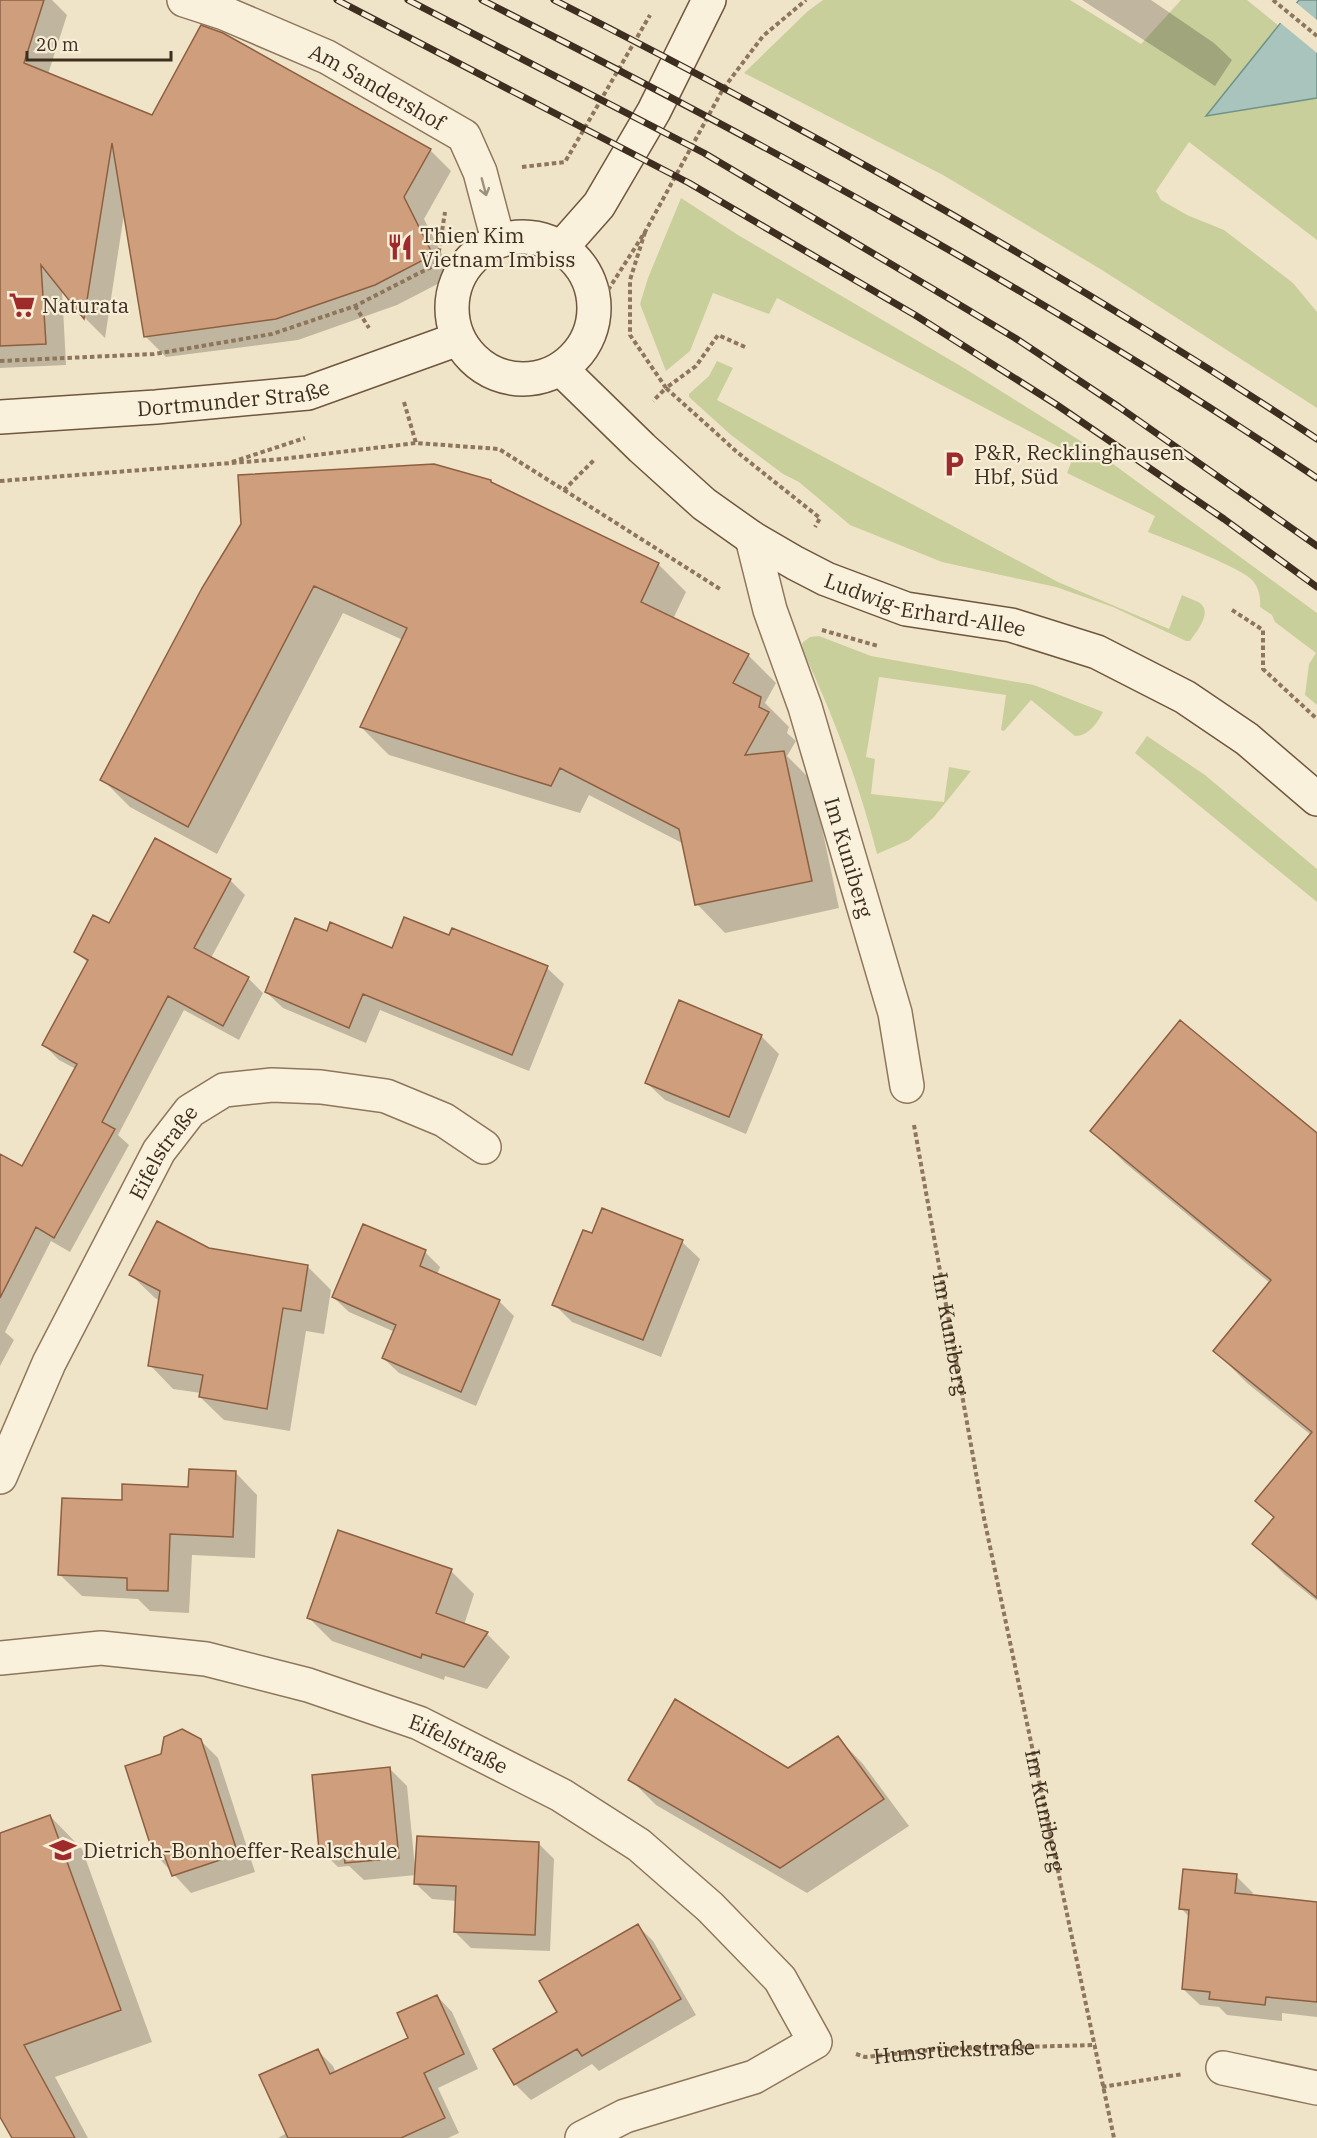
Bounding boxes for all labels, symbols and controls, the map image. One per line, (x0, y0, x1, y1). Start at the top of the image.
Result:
scale bar (27, 24, 171, 62)
text: 20 m (36, 33, 79, 56)
street label: Am Sandershof (305, 37, 452, 137)
one-way arrow (478, 177, 490, 196)
place label: Thien Kim Vietnam Imbiss (420, 221, 575, 273)
restaurant icon: Thien Kim Vietnam Imbiss (385, 232, 415, 262)
supermarket icon: Naturata (7, 290, 37, 320)
place label: Naturata (42, 291, 129, 319)
street label: Dortmunder Straße (136, 372, 333, 422)
place label: P&R, Recklinghausen Hbf, Süd (974, 438, 1185, 490)
parking icon: P&R, Recklinghausen Hbf, Süd (939, 449, 969, 479)
street label: Ludwig-Erhard-Allee (821, 566, 1030, 643)
street label: Im Kuniberg (818, 794, 880, 921)
street label: Eifelstraße (122, 1099, 204, 1204)
street label: Im Kuniberg (926, 1270, 976, 1398)
street label: Eifelstraße (405, 1707, 513, 1780)
street label: Im Kuniberg (1019, 1747, 1072, 1875)
school or university icon: Dietrich-Bonhoeffer-Realschule (48, 1835, 78, 1865)
place label: Dietrich-Bonhoeffer-Realschule (83, 1836, 398, 1864)
street label: Hunsrückstraße (872, 2033, 1035, 2070)

